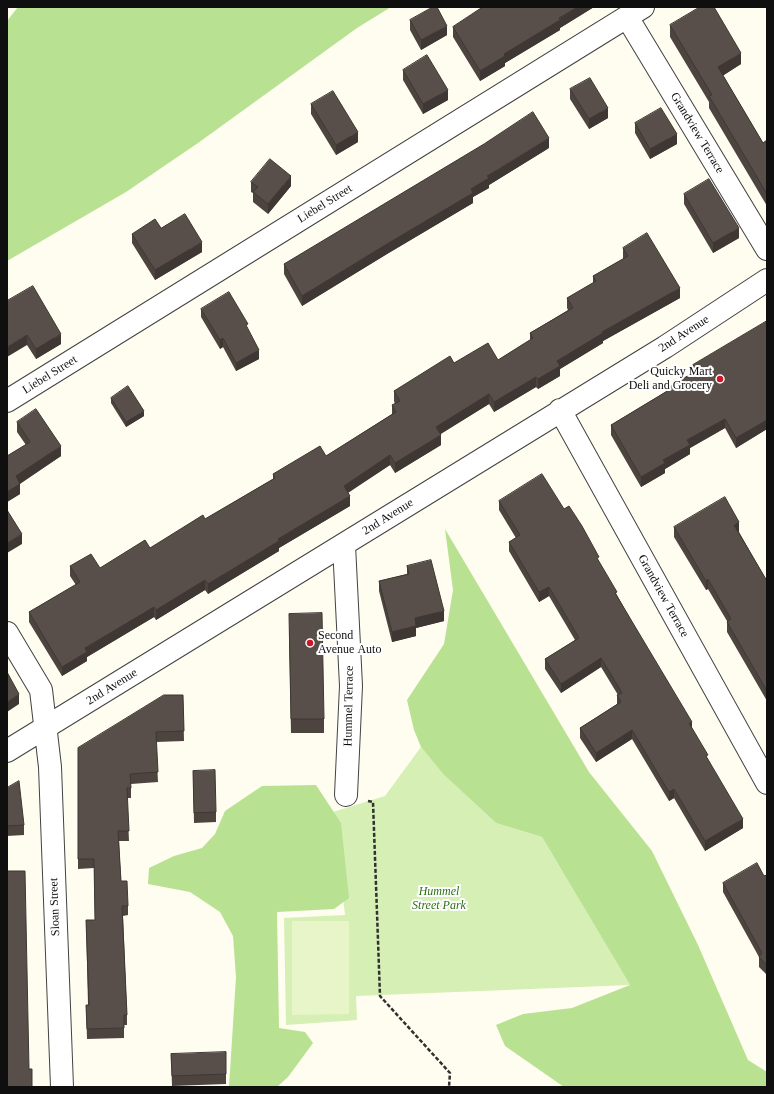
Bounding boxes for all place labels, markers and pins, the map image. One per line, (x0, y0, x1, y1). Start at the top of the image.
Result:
place label: Quicky Mart Deli and Grocery (629, 365, 712, 393)
marker: Quicky Mart Deli and Grocery (715, 374, 725, 384)
place label: Second Avenue Auto (318, 629, 381, 657)
marker: Second Avenue Auto (305, 638, 315, 648)

